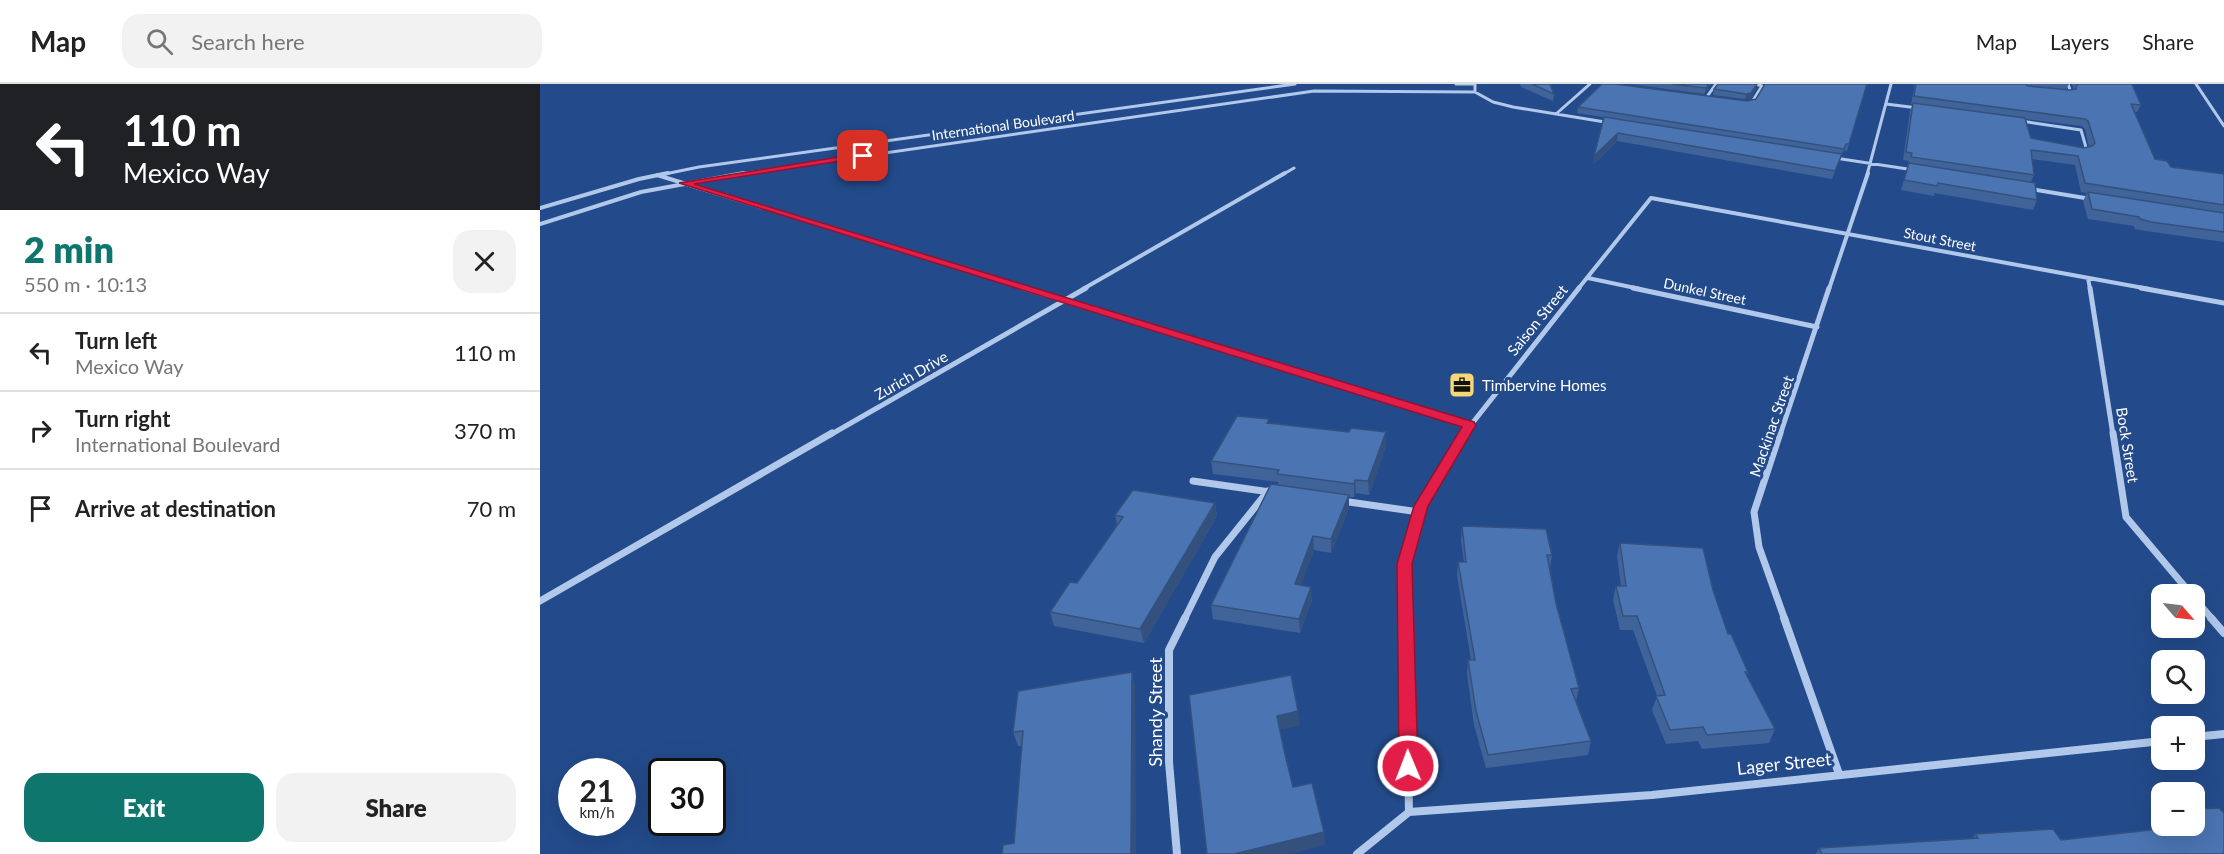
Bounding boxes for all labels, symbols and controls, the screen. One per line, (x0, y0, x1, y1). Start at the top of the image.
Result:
search box (122, 14, 542, 68)
text: Map (30, 24, 86, 58)
icon: search (143, 25, 176, 58)
text: Search here (191, 28, 305, 55)
text: Map (1976, 29, 2017, 54)
text: Layers (2050, 29, 2109, 54)
text: Share (2142, 29, 2194, 54)
text: 110 m (123, 105, 241, 155)
street label: International Boulevard (931, 107, 1075, 143)
icon: left (24, 108, 102, 186)
pin (837, 130, 888, 181)
icon: arrive (846, 139, 879, 172)
text: Mexico Way (123, 156, 270, 189)
street label: Stout Street (1902, 224, 1978, 254)
text: 2 min (24, 227, 114, 271)
button: close (453, 230, 516, 293)
text: 550 m · 10:13 (24, 272, 147, 296)
street label: Dunkel Street (1662, 274, 1748, 308)
street label: Saison Street (1503, 281, 1571, 359)
text: Turn left (75, 327, 157, 354)
icon: left (24, 336, 57, 369)
text: 110 m (454, 339, 516, 366)
street label: Zurich Drive (871, 347, 951, 403)
text: Mexico Way (75, 354, 184, 378)
office icon: Timbervine Homes (1447, 370, 1477, 400)
street label: Mackinac Street (1745, 372, 1797, 479)
place label: Timbervine Homes (1482, 376, 1606, 394)
text: Turn right (75, 405, 170, 432)
street label: Bock Street (2113, 406, 2143, 485)
icon: right (24, 414, 57, 447)
text: 370 m (454, 417, 516, 444)
text: International Boulevard (75, 432, 280, 456)
icon: arrive (24, 492, 57, 525)
text: Arrive at destination (75, 495, 276, 522)
text: 70 m (467, 495, 516, 522)
north arrow (2151, 584, 2205, 638)
map controls (2151, 584, 2205, 836)
button: search (2151, 650, 2205, 704)
street label: Shandy Street (1144, 657, 1166, 767)
button: + (2151, 716, 2205, 770)
position arrow (1376, 734, 1440, 798)
street label: Lager Street (1736, 747, 1833, 779)
speed limit sign: 30 (648, 758, 726, 836)
text: 21 (580, 772, 614, 808)
button: Exit (24, 773, 264, 842)
button: Share (276, 773, 516, 842)
button: − (2151, 782, 2205, 836)
text: km/h (579, 803, 615, 821)

